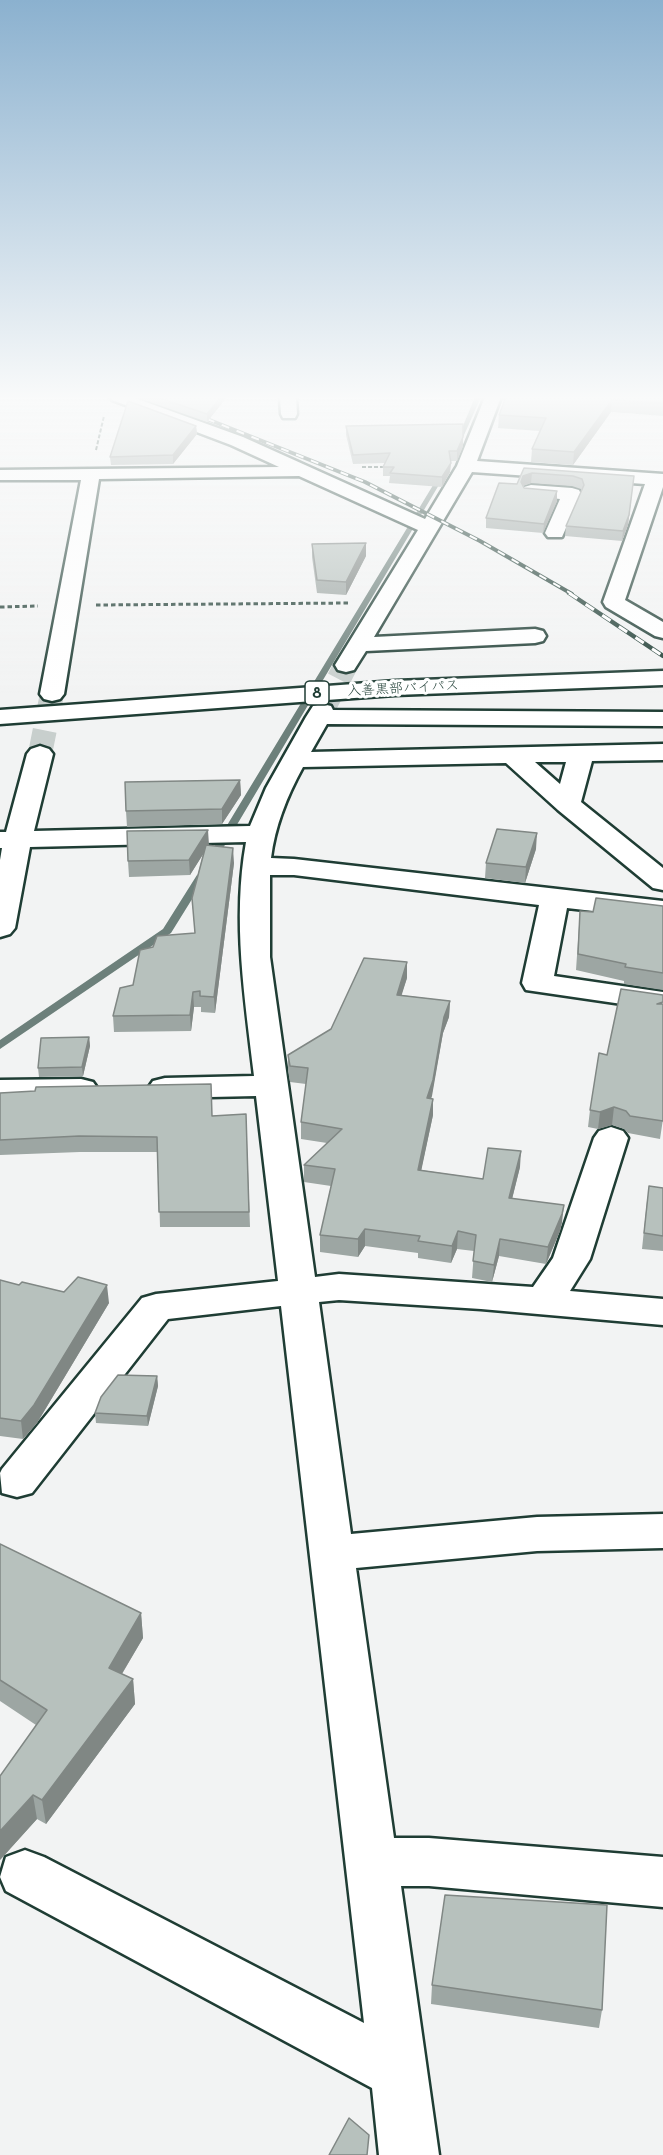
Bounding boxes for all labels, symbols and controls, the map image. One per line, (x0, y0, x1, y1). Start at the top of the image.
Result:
street label: 入善黒部バイパス (347, 677, 459, 699)
road number: 8 (305, 681, 329, 705)

